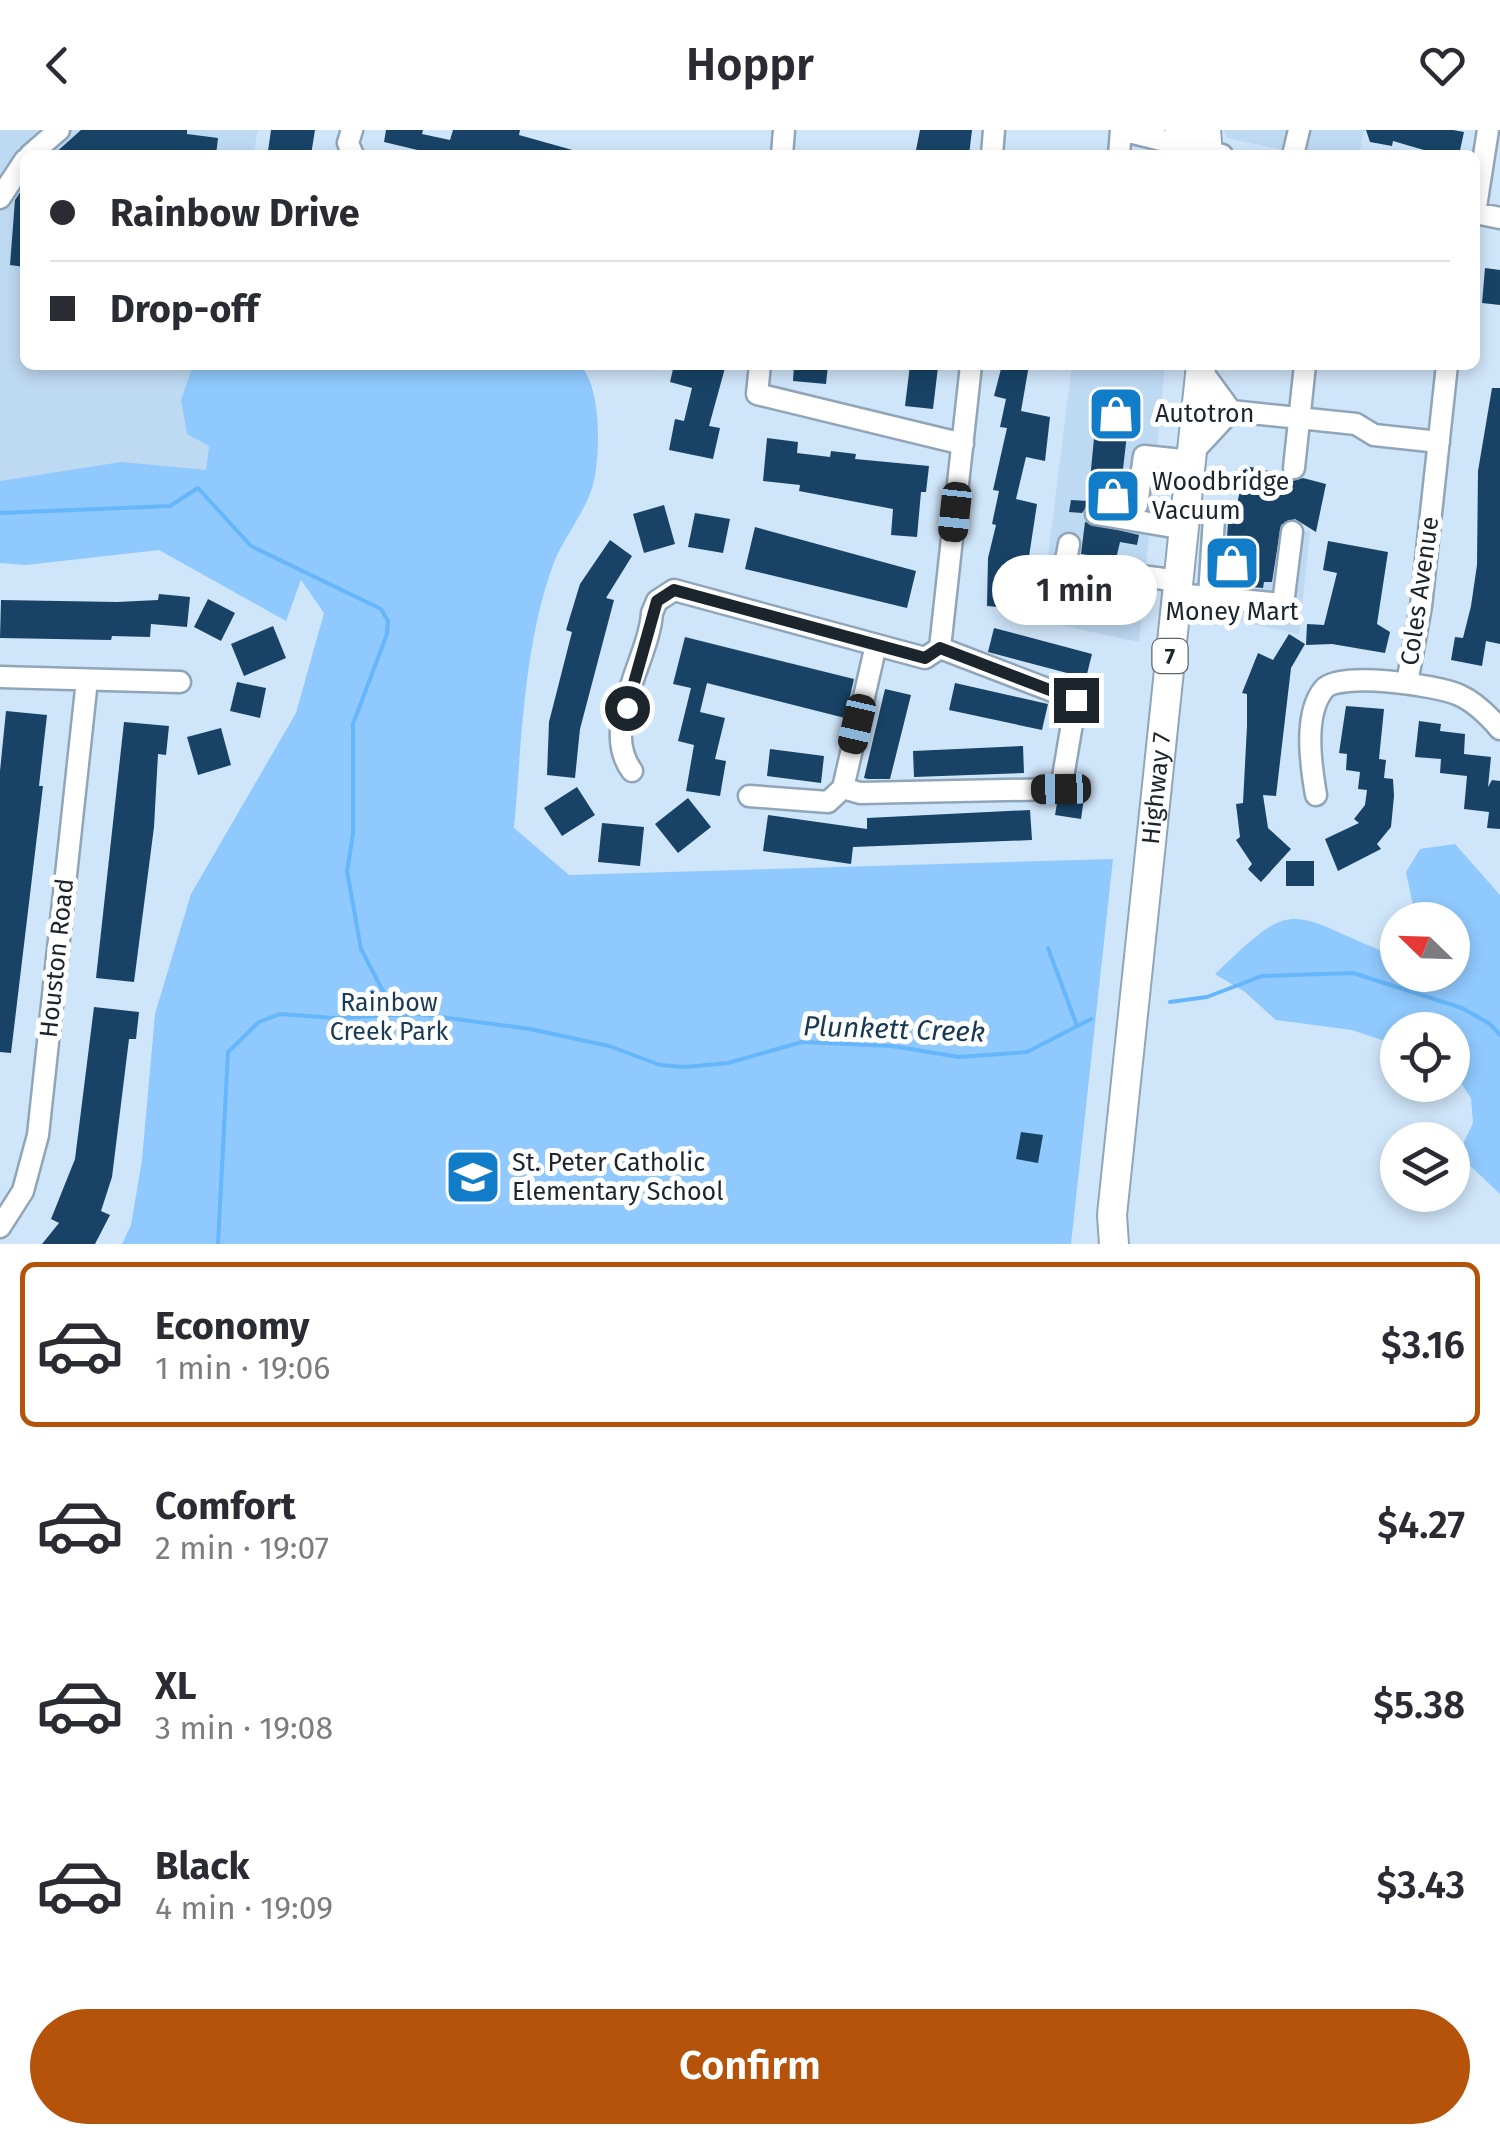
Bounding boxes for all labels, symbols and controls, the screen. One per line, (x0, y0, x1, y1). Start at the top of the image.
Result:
icon: back (30, 38, 85, 93)
text: Hoppr (686, 38, 814, 92)
icon: heart (1415, 38, 1470, 93)
text: Rainbow Drive (110, 190, 360, 236)
text: Drop-off (110, 286, 258, 332)
shop icon: Autotron (1086, 384, 1146, 444)
place label: Autotron (1155, 399, 1254, 429)
shop icon: Woodbridge Vacuum (1083, 466, 1143, 526)
place label: Woodbridge Vacuum (1152, 467, 1289, 526)
car (937, 481, 973, 543)
street label: Coles Avenue (1395, 515, 1445, 667)
shop icon: Money Mart (1202, 533, 1262, 593)
callout: 1 min (994, 555, 1158, 625)
text: 1 min (1036, 571, 1113, 609)
place label: Money Mart (1166, 597, 1299, 627)
road number: 7 (1152, 639, 1188, 673)
route end (1054, 678, 1099, 723)
route start (605, 686, 650, 731)
car (836, 691, 878, 757)
street label: Highway 7 (1136, 731, 1177, 846)
car (1031, 773, 1091, 805)
street label: Houston Road (34, 877, 80, 1039)
north arrow (1380, 902, 1470, 992)
map controls (1380, 902, 1470, 1212)
park label: Rainbow Creek Park (330, 988, 448, 1047)
water label: Plunkett Creek (802, 1009, 986, 1049)
button: locate (1380, 1012, 1470, 1102)
button: layers (1380, 1122, 1470, 1212)
school or university icon: St. Peter Catholic Elementary School (443, 1147, 503, 1207)
place label: St. Peter Catholic Elementary School (512, 1148, 724, 1207)
icon: car (35, 1300, 125, 1390)
text: Economy (155, 1303, 310, 1349)
text: $3.16 (1381, 1322, 1465, 1368)
text: 1 min · 19:06 (155, 1349, 330, 1387)
icon: car (35, 1480, 125, 1570)
text: Comfort (155, 1483, 296, 1529)
text: $4.27 (1377, 1502, 1465, 1548)
text: 2 min · 19:07 (155, 1529, 329, 1567)
icon: car (35, 1660, 125, 1750)
text: XL (155, 1663, 197, 1709)
text: $5.38 (1373, 1682, 1465, 1728)
text: 3 min · 19:08 (155, 1709, 333, 1747)
icon: car (35, 1840, 125, 1930)
text: Black (155, 1843, 250, 1889)
text: $3.43 (1376, 1862, 1465, 1908)
text: 4 min · 19:09 (155, 1889, 333, 1927)
button: Confirm (30, 2009, 1470, 2124)

